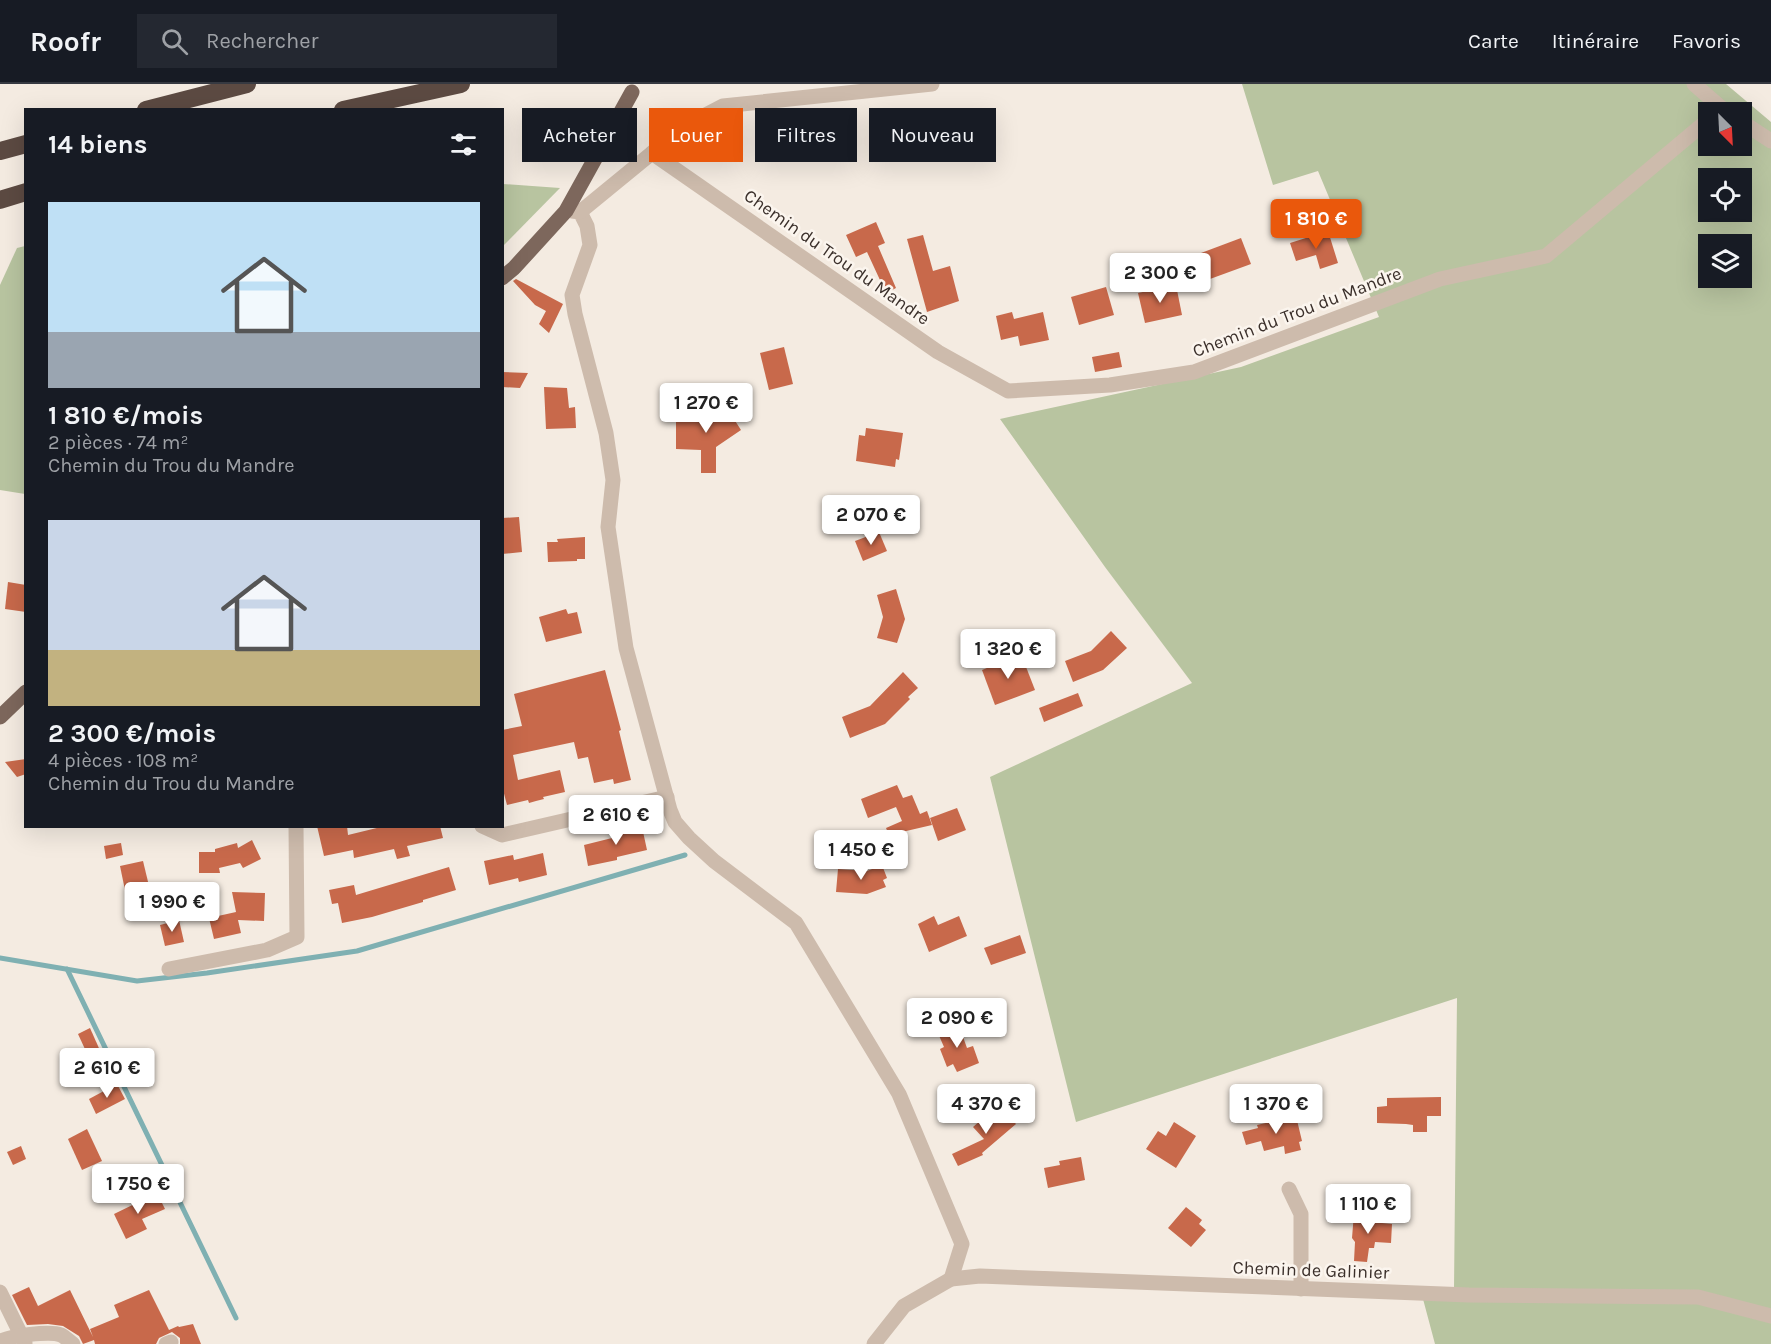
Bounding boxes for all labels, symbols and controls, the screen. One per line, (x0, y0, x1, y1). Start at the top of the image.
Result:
search box (137, 14, 557, 68)
text: Roofr (30, 25, 101, 58)
icon: search (158, 25, 191, 58)
text: Rechercher (206, 28, 319, 54)
text: Carte (1468, 29, 1519, 53)
text: Itinéraire (1552, 29, 1639, 53)
text: Favoris (1672, 29, 1741, 53)
north arrow (1698, 102, 1752, 156)
map controls (1698, 102, 1752, 288)
chip: Acheter (522, 108, 637, 162)
chip: Louer (649, 108, 743, 162)
chip: Filtres (755, 108, 857, 162)
chip: Nouveau (869, 108, 996, 162)
icon: filters (447, 128, 480, 161)
text: 14 biens (48, 129, 148, 160)
button: locate (1698, 168, 1752, 222)
street label: Chemin du Trou du Mandre (740, 184, 934, 330)
pin: 1 810 € (1261, 199, 1371, 250)
text: 1 810 € (1285, 207, 1347, 230)
button: layers (1698, 234, 1752, 288)
icon: home (210, 241, 318, 349)
pin: 2 300 € (1105, 253, 1215, 304)
text: 2 300 € (1124, 261, 1196, 284)
street label: Chemin du Trou du Mandre (1190, 262, 1404, 362)
pin: 1 270 € (651, 383, 761, 434)
text: 1 270 € (674, 391, 738, 414)
text: 1 810 €/mois (48, 400, 203, 431)
text: 2 pièces · 74 m² (48, 431, 188, 454)
text: Chemin du Trou du Mandre (48, 454, 294, 477)
pin: 2 070 € (816, 495, 926, 546)
text: 2 070 € (836, 503, 906, 526)
icon: home (210, 559, 318, 667)
pin: 1 320 € (953, 629, 1063, 680)
text: 1 320 € (974, 637, 1042, 660)
text: 2 300 €/mois (48, 718, 216, 749)
text: 4 pièces · 108 m² (48, 749, 198, 772)
text: Chemin du Trou du Mandre (48, 772, 294, 795)
pin: 2 610 € (561, 795, 671, 846)
text: 2 610 € (583, 803, 649, 826)
pin: 1 450 € (806, 830, 916, 881)
text: 1 450 € (828, 838, 894, 861)
pin: 1 990 € (117, 882, 227, 933)
text: 1 990 € (139, 890, 205, 913)
pin: 2 090 € (902, 998, 1012, 1049)
text: 2 090 € (921, 1006, 993, 1029)
pin: 2 610 € (52, 1048, 162, 1099)
text: 2 610 € (74, 1056, 140, 1079)
pin: 4 370 € (931, 1084, 1041, 1135)
pin: 1 370 € (1221, 1084, 1331, 1135)
text: 4 370 € (951, 1092, 1021, 1115)
text: 1 370 € (1244, 1092, 1308, 1115)
pin: 1 750 € (83, 1164, 193, 1215)
text: 1 750 € (106, 1172, 170, 1195)
pin: 1 110 € (1313, 1184, 1423, 1235)
text: 1 110 € (1340, 1192, 1396, 1215)
street label: Chemin de Galinier (1232, 1256, 1390, 1284)

